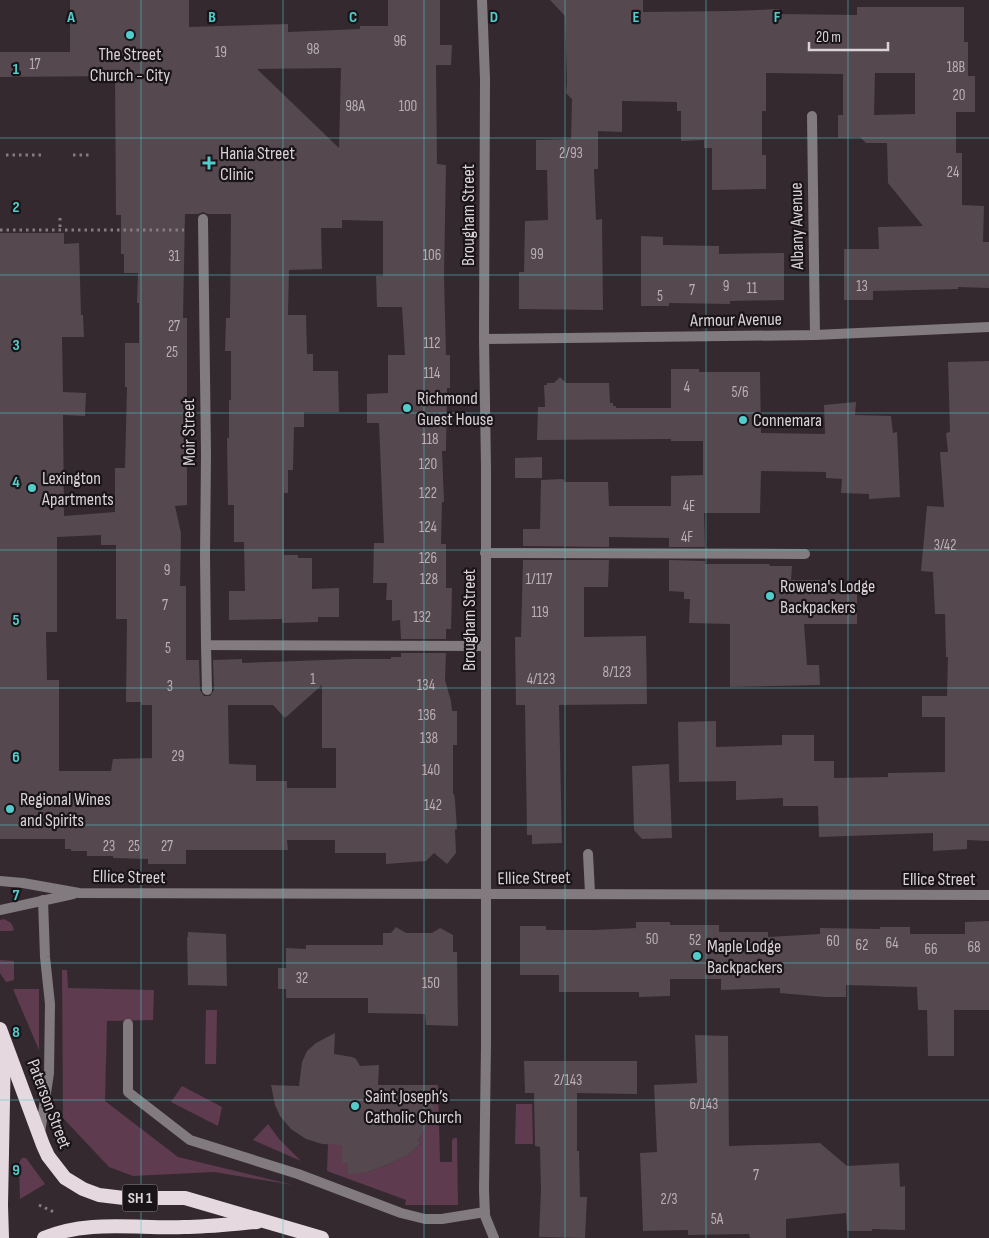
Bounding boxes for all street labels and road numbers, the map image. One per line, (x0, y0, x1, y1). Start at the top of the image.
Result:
street label: Brougham Street (458, 163, 479, 266)
street label: Albany Avenue (786, 182, 808, 271)
street label: Armour Avenue (689, 309, 782, 331)
street label: Moir Street (178, 398, 200, 466)
street label: Brougham Street (459, 568, 480, 671)
street label: Ellice Street (92, 866, 166, 888)
street label: Ellice Street (497, 867, 571, 889)
street label: Ellice Street (902, 869, 976, 890)
street label: Paterson Street (22, 1056, 76, 1152)
road number: SH 1 (122, 1184, 158, 1212)

